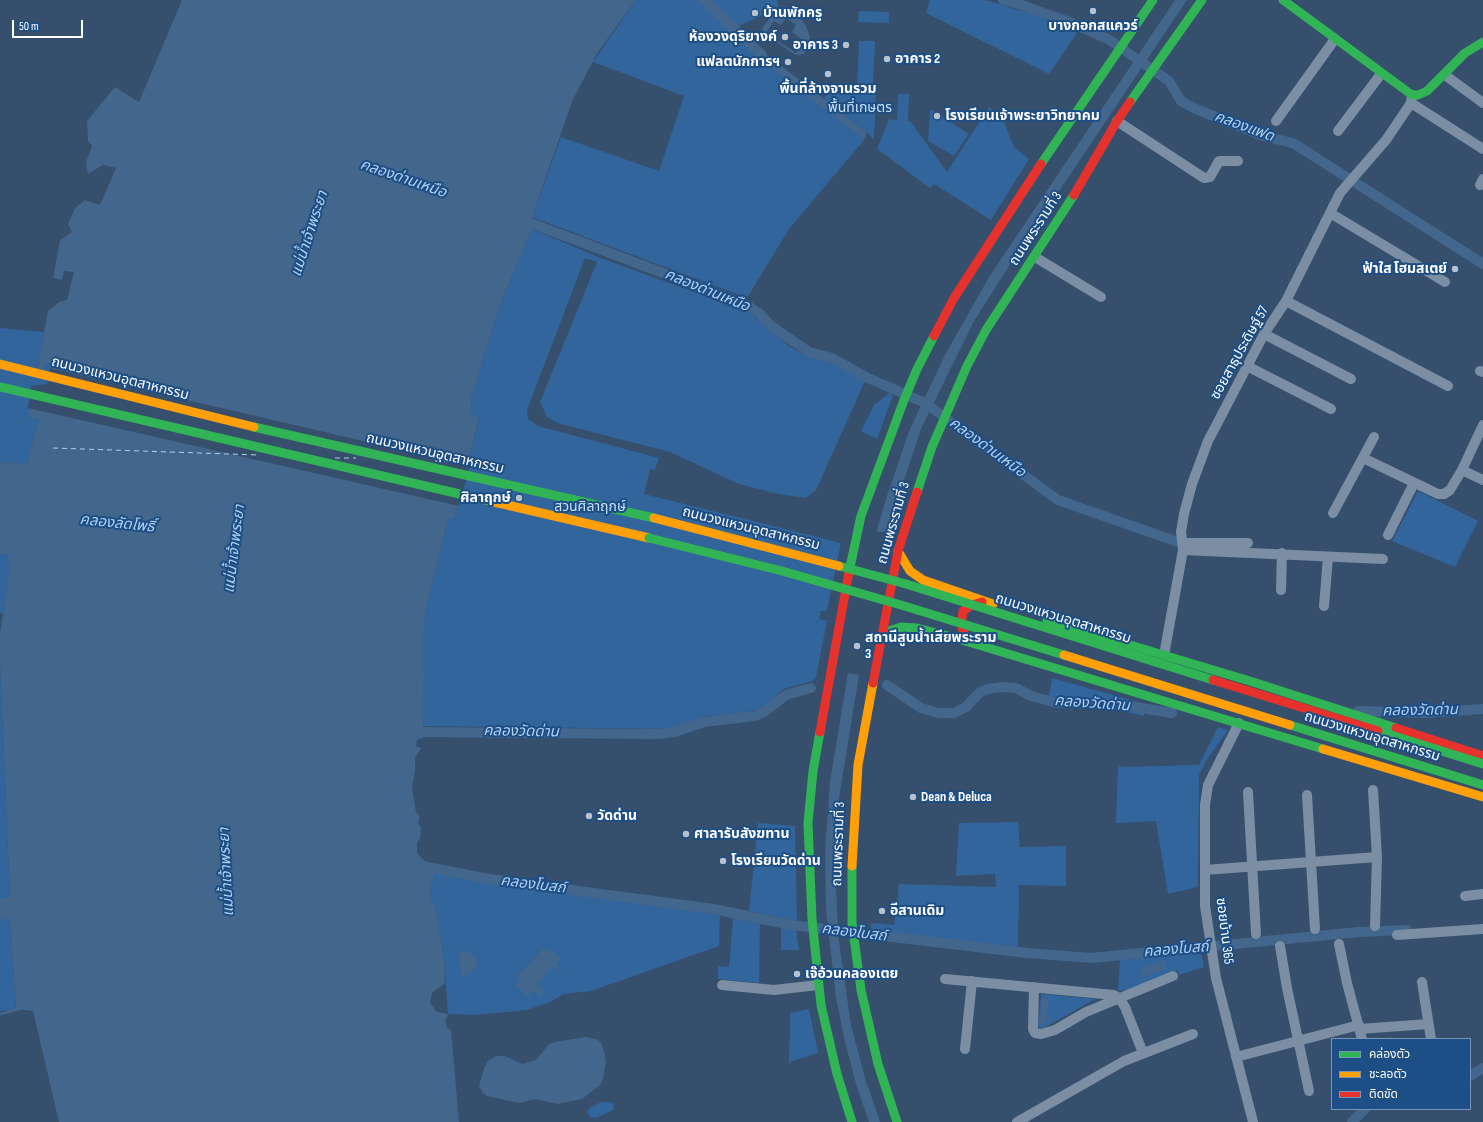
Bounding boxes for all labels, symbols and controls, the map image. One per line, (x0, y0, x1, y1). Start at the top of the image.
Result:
place label: บ้านพักครู (763, 5, 822, 21)
marker: บางกอกสแควร์ (1088, 6, 1098, 16)
marker: บ้านพักครู (750, 8, 760, 18)
scale bar (14, 12, 85, 38)
place label: บางกอกสแควร์ (1048, 18, 1138, 34)
text: 50 m (19, 19, 39, 34)
place label: ห้องวงดุริยางค์ (689, 29, 777, 45)
marker: ห้องวงดุริยางค์ (780, 32, 790, 42)
place label: อาคาร 3 (793, 37, 838, 53)
marker: อาคาร 3 (841, 40, 851, 50)
place label: อาคาร 2 (895, 51, 940, 67)
place label: แฟลตนักการฯ (696, 54, 780, 70)
marker: อาคาร 2 (882, 54, 892, 64)
marker: แฟลตนักการฯ (783, 57, 793, 67)
marker: พื้นที่ล้างจานรวม (823, 69, 833, 79)
place label: พื้นที่ล้างจานรวม (779, 81, 877, 97)
park label: พื้นที่เกษตร (828, 100, 892, 116)
place label: โรงเรียนเจ้าพระยาวิทยาคม (945, 108, 1100, 124)
water label: คลองแฟด (1212, 108, 1276, 146)
marker: โรงเรียนเจ้าพระยาวิทยาคม (932, 111, 942, 121)
water label: คลองด่านเหนือ (358, 156, 448, 202)
water label: แม่น้ำเจ้าพระยา (288, 189, 332, 279)
street label: ถนนพระรามที่ 3 (1006, 189, 1066, 269)
place label: ฟ้าใส โฮมสเตย์ (1362, 261, 1447, 277)
marker: ฟ้าใส โฮมสเตย์ (1450, 264, 1460, 274)
water label: คลองด่านเหนือ (662, 266, 752, 316)
street label: ซอยสาธุประดิษฐ์ 57 (1207, 303, 1273, 403)
street label: ถนนวงแหวนอุตสาหกรรม (49, 354, 191, 404)
water label: คลองด่านเหนือ (945, 414, 1029, 482)
street label: ถนนวงแหวนอุตสาหกรรม (364, 430, 506, 478)
street label: ถนนพระรามที่ 3 (874, 480, 914, 566)
place label: ศิลาฤกษ์ (460, 490, 511, 506)
marker: ศิลาฤกษ์ (514, 493, 524, 503)
park label: สวนศิลาฤกษ์ (554, 499, 626, 515)
water label: แม่น้ำเจ้าพระยา (221, 504, 249, 594)
street label: ถนนวงแหวนอุตสาหกรรม (680, 504, 822, 554)
water label: คลองลัดโพธิ์ (79, 511, 155, 537)
street label: ถนนวงแหวนอุตสาหกรรม (993, 590, 1133, 648)
place label: สถานีสูบน้ำเสียพระราม 3 (865, 630, 996, 662)
marker: สถานีสูบน้ำเสียพระราม 3 (852, 641, 862, 651)
water label: คลองวัดด่าน (1054, 692, 1130, 716)
water label: คลองวัดด่าน (1382, 701, 1458, 721)
street label: ถนนวงแหวนอุตสาหกรรม (1302, 708, 1442, 766)
water label: คลองวัดด่าน (483, 722, 559, 742)
place label: Dean & Deluca (921, 789, 992, 805)
marker: Dean & Deluca (908, 792, 918, 802)
street label: ถนนพระรามที่ 3 (829, 801, 849, 887)
place label: วัดด่าน (597, 808, 637, 824)
marker: วัดด่าน (584, 811, 594, 821)
place label: ศาลารับสังฆทาน (694, 826, 789, 842)
water label: แม่น้ำเจ้าพระยา (216, 827, 238, 917)
marker: ศาลารับสังฆทาน (681, 829, 691, 839)
place label: โรงเรียนวัดด่าน (731, 853, 821, 869)
marker: โรงเรียนวัดด่าน (718, 856, 728, 866)
water label: คลองโบสถ์ (499, 872, 567, 898)
street label: ซอยบ้าน 365 (1212, 897, 1236, 965)
place label: อีสานเดิม (890, 903, 944, 919)
marker: อีสานเดิม (877, 906, 887, 916)
water label: คลองโบสถ์ (820, 920, 888, 946)
water label: คลองโบสถ์ (1143, 938, 1209, 962)
place label: เจ๊อ้วนคลองเตย (805, 966, 898, 982)
marker: เจ๊อ้วนคลองเตย (792, 969, 802, 979)
legend (1331, 1038, 1471, 1110)
text: คล่องตัว (1369, 1047, 1410, 1062)
text: ชะลอตัว (1369, 1067, 1407, 1082)
text: ติดขัด (1369, 1087, 1398, 1102)

